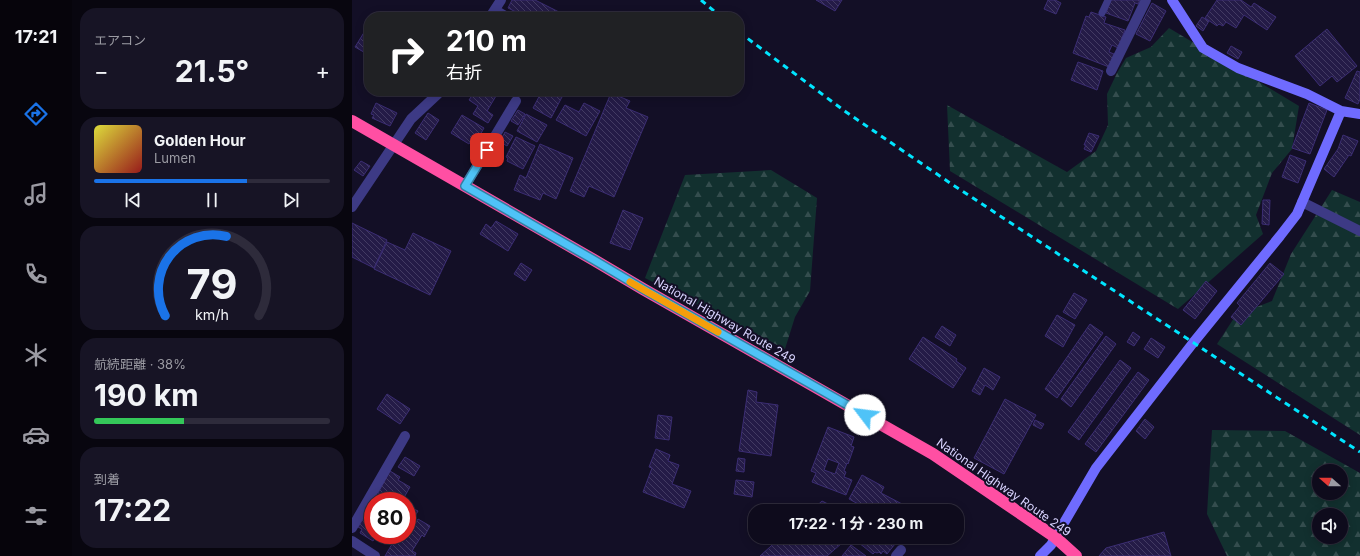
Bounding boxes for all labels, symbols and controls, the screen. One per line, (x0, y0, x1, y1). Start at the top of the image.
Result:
text: 210 m (446, 24, 527, 58)
text: 17:21 (15, 26, 57, 47)
icon: right (380, 28, 432, 80)
text: エアコン (94, 32, 146, 48)
text: 21.5° (175, 53, 249, 89)
text: − (94, 58, 109, 84)
text: + (315, 58, 330, 84)
text: 右折 (446, 62, 482, 83)
icon: directions (22, 100, 50, 128)
text: Golden Hour (154, 131, 246, 150)
pin (470, 133, 504, 167)
icon: arrive (476, 139, 498, 161)
text: Lumen (154, 150, 196, 166)
icon: music (22, 180, 50, 208)
icon: previous (122, 189, 144, 211)
icon: pause (201, 189, 223, 211)
icon: next (280, 189, 302, 211)
text: 79 (187, 259, 237, 309)
icon: phone (22, 260, 50, 288)
street label: National Highway Route 249 (652, 273, 798, 367)
text: km/h (195, 306, 229, 323)
icon: climate (22, 341, 50, 369)
text: 航続距離 · 38% (94, 356, 186, 372)
text: 190 km (94, 377, 199, 413)
position arrow (844, 394, 886, 436)
icon: car (22, 421, 50, 449)
street label: National Highway Route 249 (934, 435, 1074, 539)
north arrow (1312, 464, 1348, 500)
map controls (1312, 464, 1348, 544)
text: 到着 (94, 471, 120, 487)
text: 17:22 (94, 492, 171, 528)
speed limit sign: 80 (364, 492, 416, 544)
icon: filters (22, 502, 50, 530)
button: sound (1312, 508, 1348, 544)
text: 17:22 · 1 分 · 230 m (789, 514, 923, 533)

